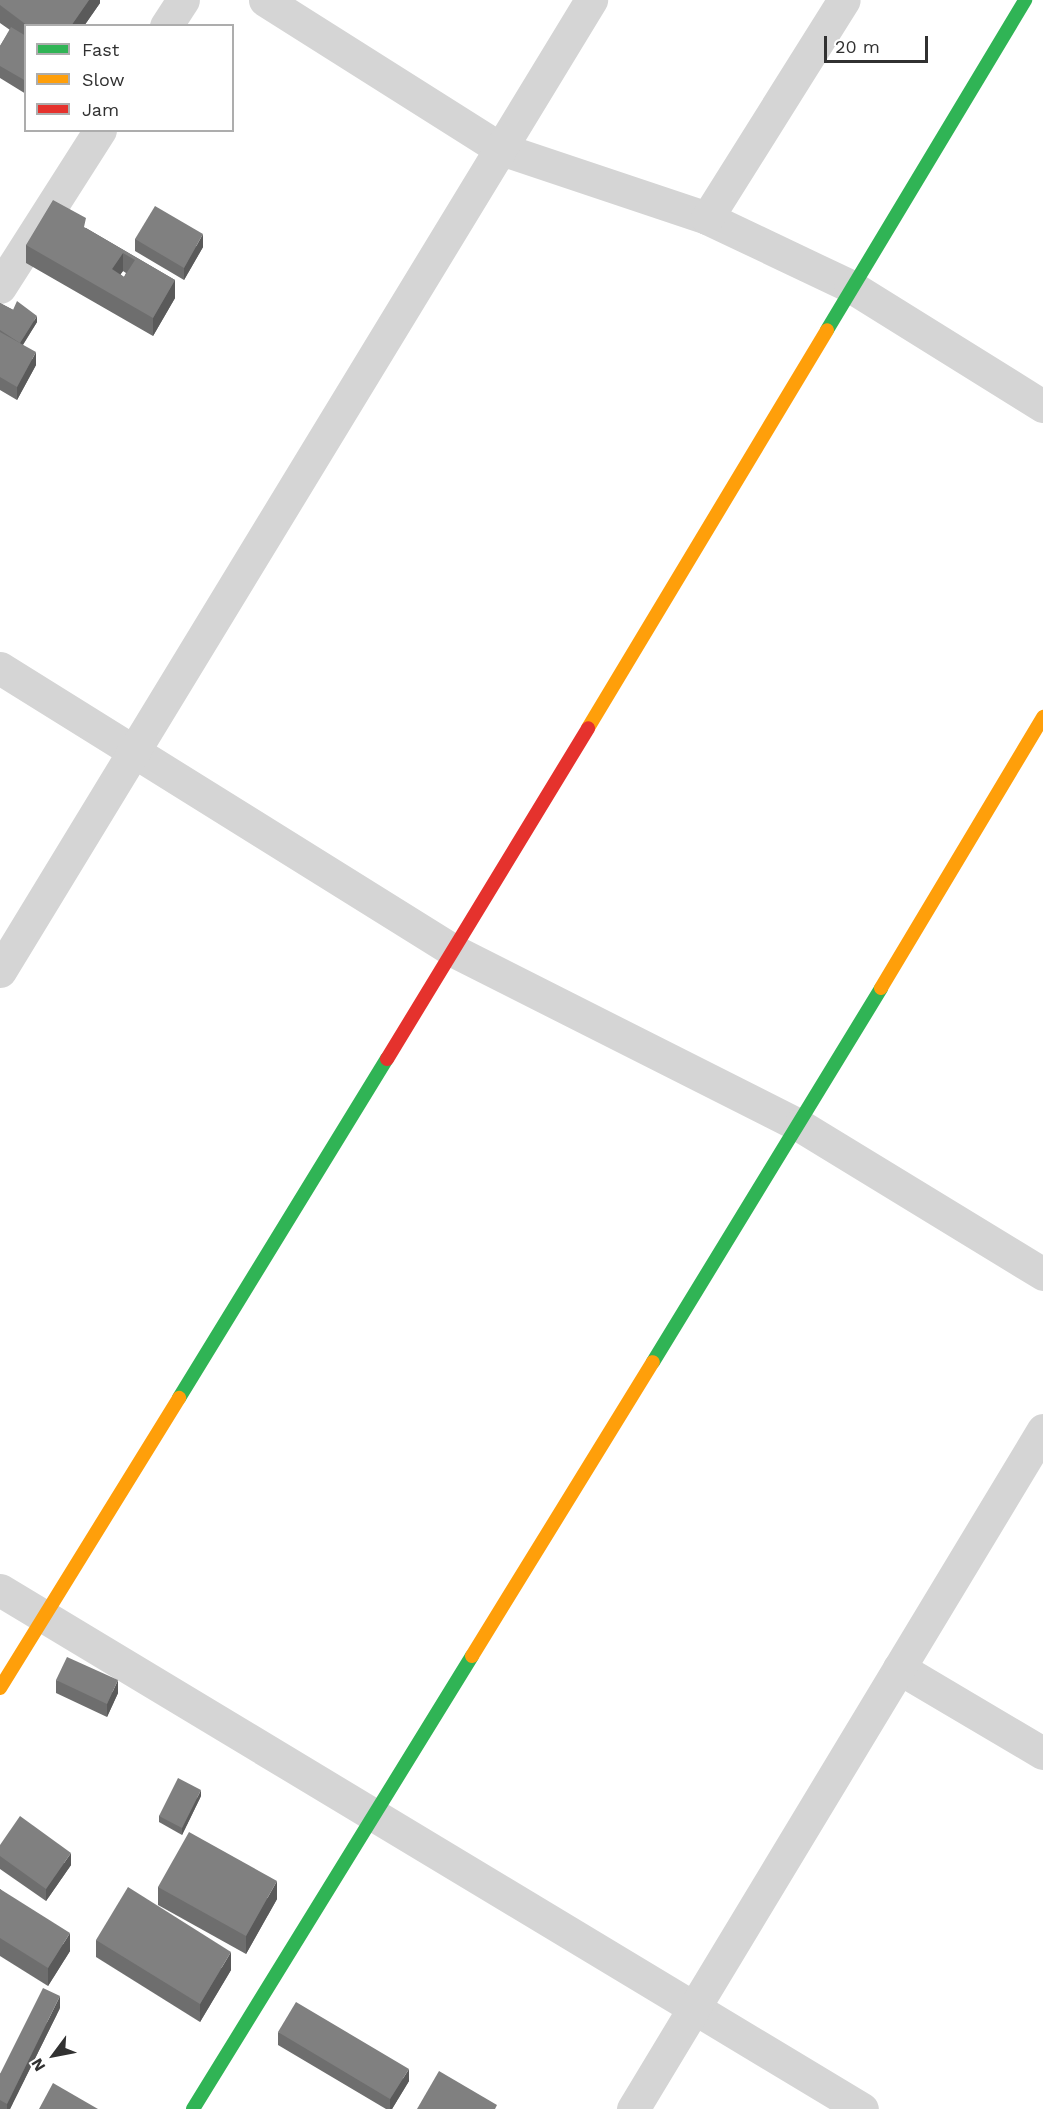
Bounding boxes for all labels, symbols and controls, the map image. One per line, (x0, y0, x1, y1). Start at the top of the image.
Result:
legend (24, 24, 234, 132)
scale bar (827, 24, 930, 62)
text: 20 m (835, 36, 880, 57)
text: Fast (82, 39, 119, 60)
text: Slow (82, 69, 125, 90)
text: Jam (82, 99, 119, 120)
north arrow (24, 2025, 84, 2085)
text: N (27, 2055, 50, 2075)

